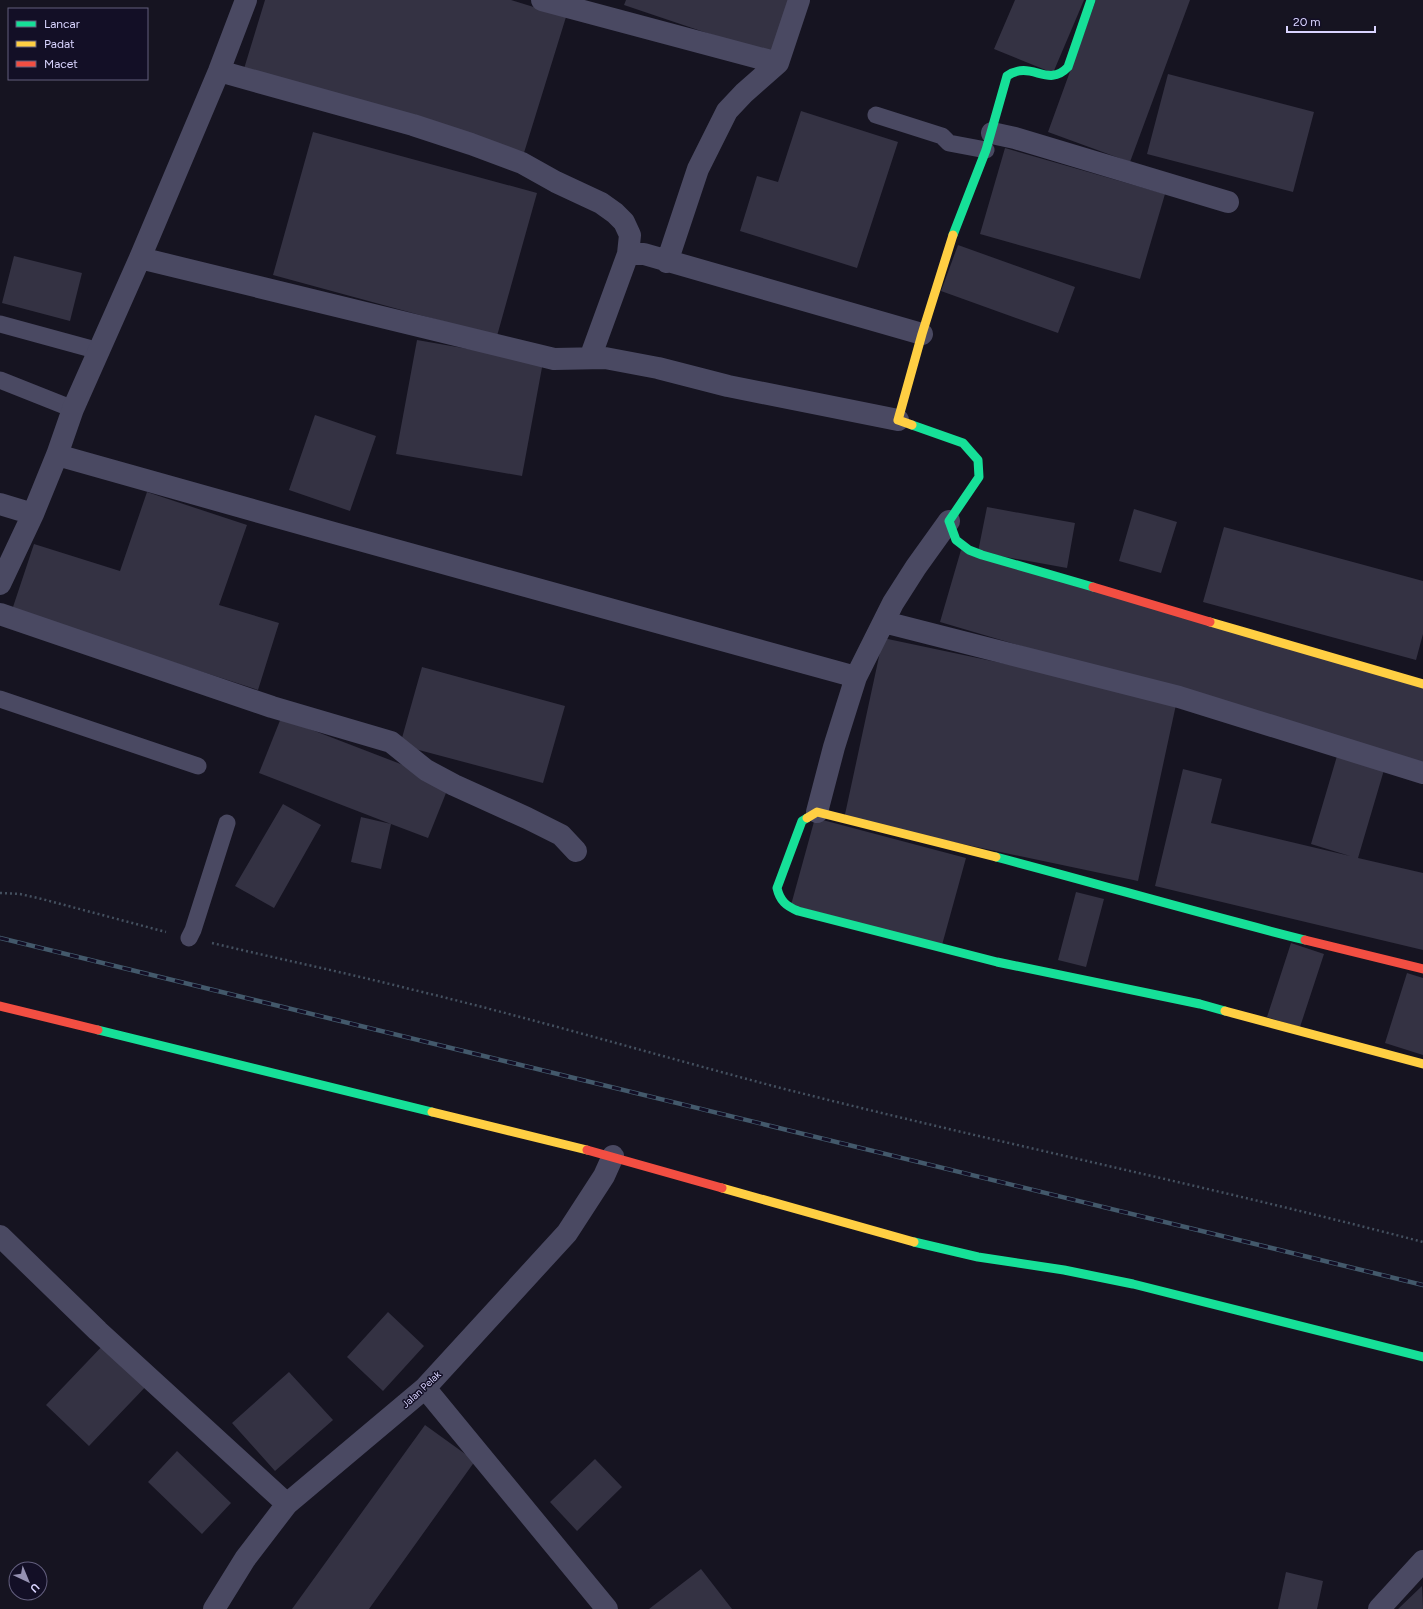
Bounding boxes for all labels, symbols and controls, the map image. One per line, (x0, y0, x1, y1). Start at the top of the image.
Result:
legend (8, 8, 148, 80)
scale bar (1287, 8, 1375, 34)
text: 20 m (1293, 15, 1321, 29)
text: Lancar (44, 17, 80, 31)
text: Padat (44, 37, 75, 51)
text: Macet (44, 57, 78, 71)
street label: Jalan Pelak (399, 1368, 444, 1411)
north arrow (8, 1561, 48, 1601)
text: U (27, 1580, 42, 1595)

